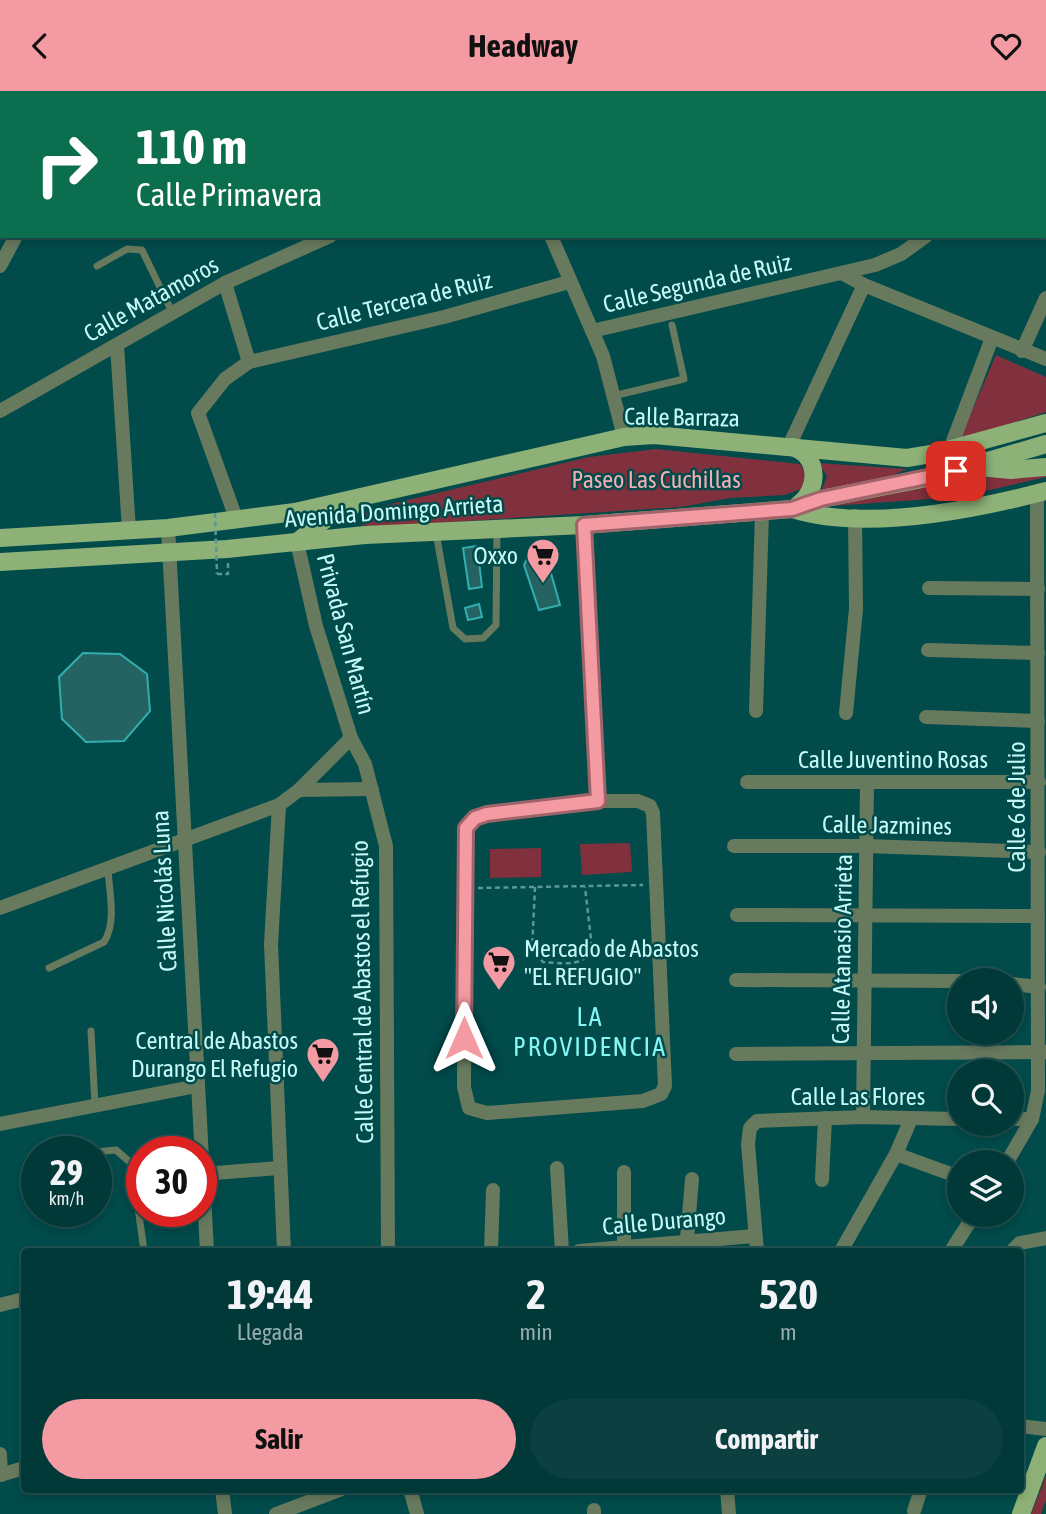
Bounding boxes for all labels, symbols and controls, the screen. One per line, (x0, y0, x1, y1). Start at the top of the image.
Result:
icon: back (21, 27, 59, 65)
text: Headway (468, 27, 578, 64)
icon: heart (987, 27, 1025, 65)
text: 110 m (136, 118, 247, 174)
icon: right (21, 119, 112, 210)
text: Calle Primavera (136, 176, 322, 213)
street label: Calle Segunda de Ruiz (600, 248, 794, 318)
street label: Calle Matamoros (79, 251, 223, 347)
street label: Calle Tercera de Ruiz (313, 266, 495, 336)
street label: Calle Barraza (624, 402, 740, 432)
pin (926, 441, 986, 501)
icon: arrive (937, 452, 975, 490)
park label: Paseo Las Cuchillas (571, 466, 741, 493)
street label: Avenida Domingo Arrieta (284, 490, 504, 532)
supermarket icon: Oxxo (524, 536, 562, 585)
place label: Oxxo (474, 542, 518, 569)
street label: Privada San Martín (312, 551, 380, 717)
street label: Calle 6 de Julio (1003, 741, 1030, 873)
street label: Calle Juventino Rosas (798, 746, 988, 773)
street label: Calle Nicolás Luna (146, 810, 182, 972)
street label: Calle Jazmines (822, 810, 952, 840)
street label: Calle Central de Abastos el Refugio (346, 840, 378, 1144)
street label: Calle Atanasio Arrieta (827, 854, 857, 1044)
place label: Mercado de Abastos "EL REFUGIO" (524, 935, 699, 990)
supermarket icon: Mercado de Abastos "EL REFUGIO" (480, 943, 518, 992)
map controls (947, 968, 1024, 1227)
button: sound (947, 968, 1024, 1045)
position arrow (427, 1001, 501, 1075)
district label: LA PROVIDENCIA (513, 1002, 667, 1062)
place label: Central de Abastos Durango El Refugio (131, 1027, 298, 1082)
supermarket icon: Central de Abastos Durango El Refugio (304, 1035, 342, 1084)
button: search (947, 1059, 1024, 1136)
street label: Calle Las Flores (791, 1083, 925, 1110)
speed limit sign: 30 (126, 1136, 217, 1227)
button: layers (947, 1150, 1024, 1227)
text: 29 (50, 1152, 83, 1192)
text: km/h (49, 1188, 84, 1209)
street label: Calle Durango (601, 1202, 727, 1240)
text: 19:44 (227, 1270, 314, 1318)
text: 2 (526, 1270, 546, 1318)
text: 520 (759, 1270, 818, 1318)
text: Llegada (237, 1319, 304, 1345)
text: min (520, 1319, 553, 1345)
text: m (780, 1319, 797, 1345)
button: Salir (42, 1399, 516, 1479)
button: Compartir (530, 1399, 1003, 1479)

